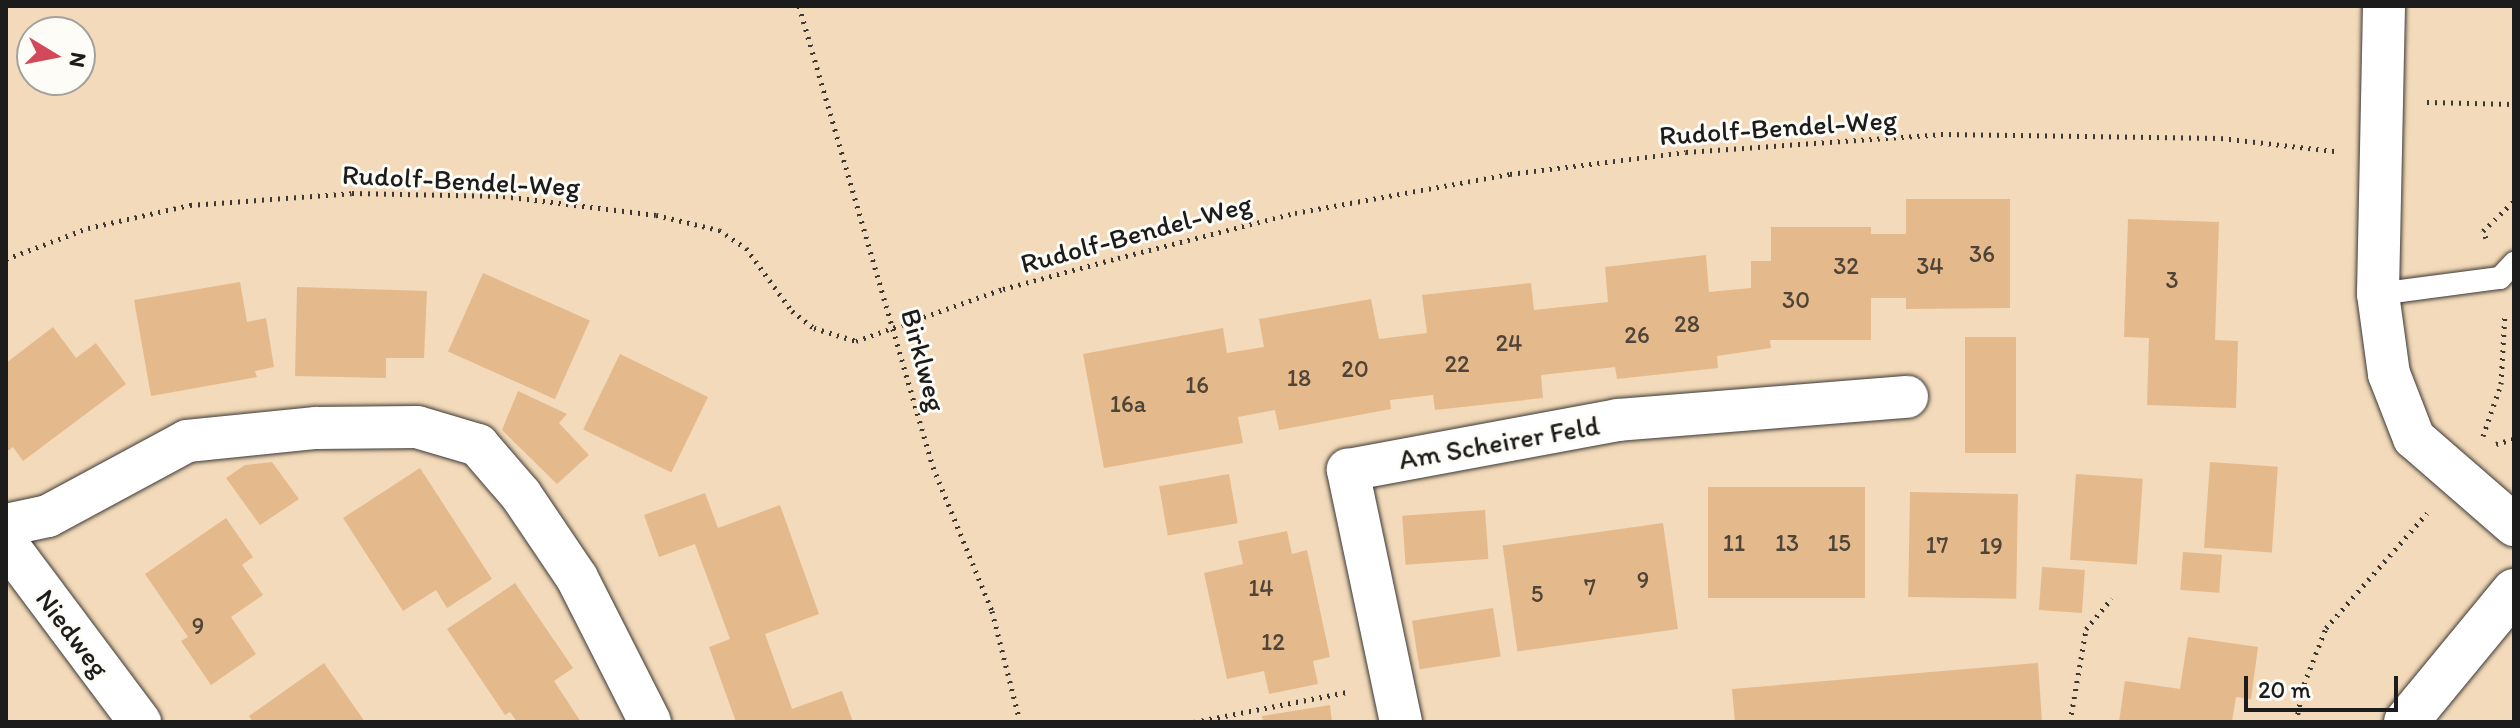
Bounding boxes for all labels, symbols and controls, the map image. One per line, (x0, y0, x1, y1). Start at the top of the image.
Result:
north arrow (16, 16, 96, 96)
text: N (64, 50, 93, 70)
street label: Rudolf-Bendel-Weg (1658, 102, 1898, 152)
street label: Rudolf-Bendel-Weg (341, 157, 581, 203)
street label: Rudolf-Bendel-Weg (1017, 186, 1255, 280)
house number: 36 (1969, 240, 1995, 268)
house number: 32 (1833, 252, 1859, 280)
house number: 34 (1916, 252, 1944, 280)
house number: 3 (2165, 266, 2179, 294)
house number: 30 (1782, 286, 1810, 314)
street label: Birklweg (894, 305, 954, 415)
house number: 28 (1674, 310, 1700, 338)
house number: 26 (1624, 321, 1650, 349)
house number: 24 (1495, 329, 1523, 357)
house number: 22 (1444, 350, 1470, 378)
house number: 20 (1341, 355, 1369, 383)
house number: 18 (1287, 364, 1311, 392)
house number: 16 (1185, 371, 1209, 399)
house number: 16a (1110, 390, 1146, 418)
street label: Am Scheirer Feld (1396, 408, 1602, 476)
house number: 11 (1723, 529, 1745, 557)
house number: 13 (1775, 529, 1799, 557)
house number: 15 (1827, 529, 1851, 557)
house number: 17 (1925, 531, 1949, 559)
house number: 19 (1979, 532, 2003, 560)
house number: 9 (1637, 566, 1649, 594)
house number: 7 (1584, 573, 1596, 601)
house number: 14 (1248, 574, 1274, 602)
house number: 5 (1531, 580, 1543, 608)
street label: Niedweg (29, 582, 117, 684)
house number: 9 (192, 612, 204, 640)
house number: 12 (1261, 628, 1285, 656)
scale bar (2248, 660, 2402, 710)
text: 20 m (2258, 675, 2311, 704)

